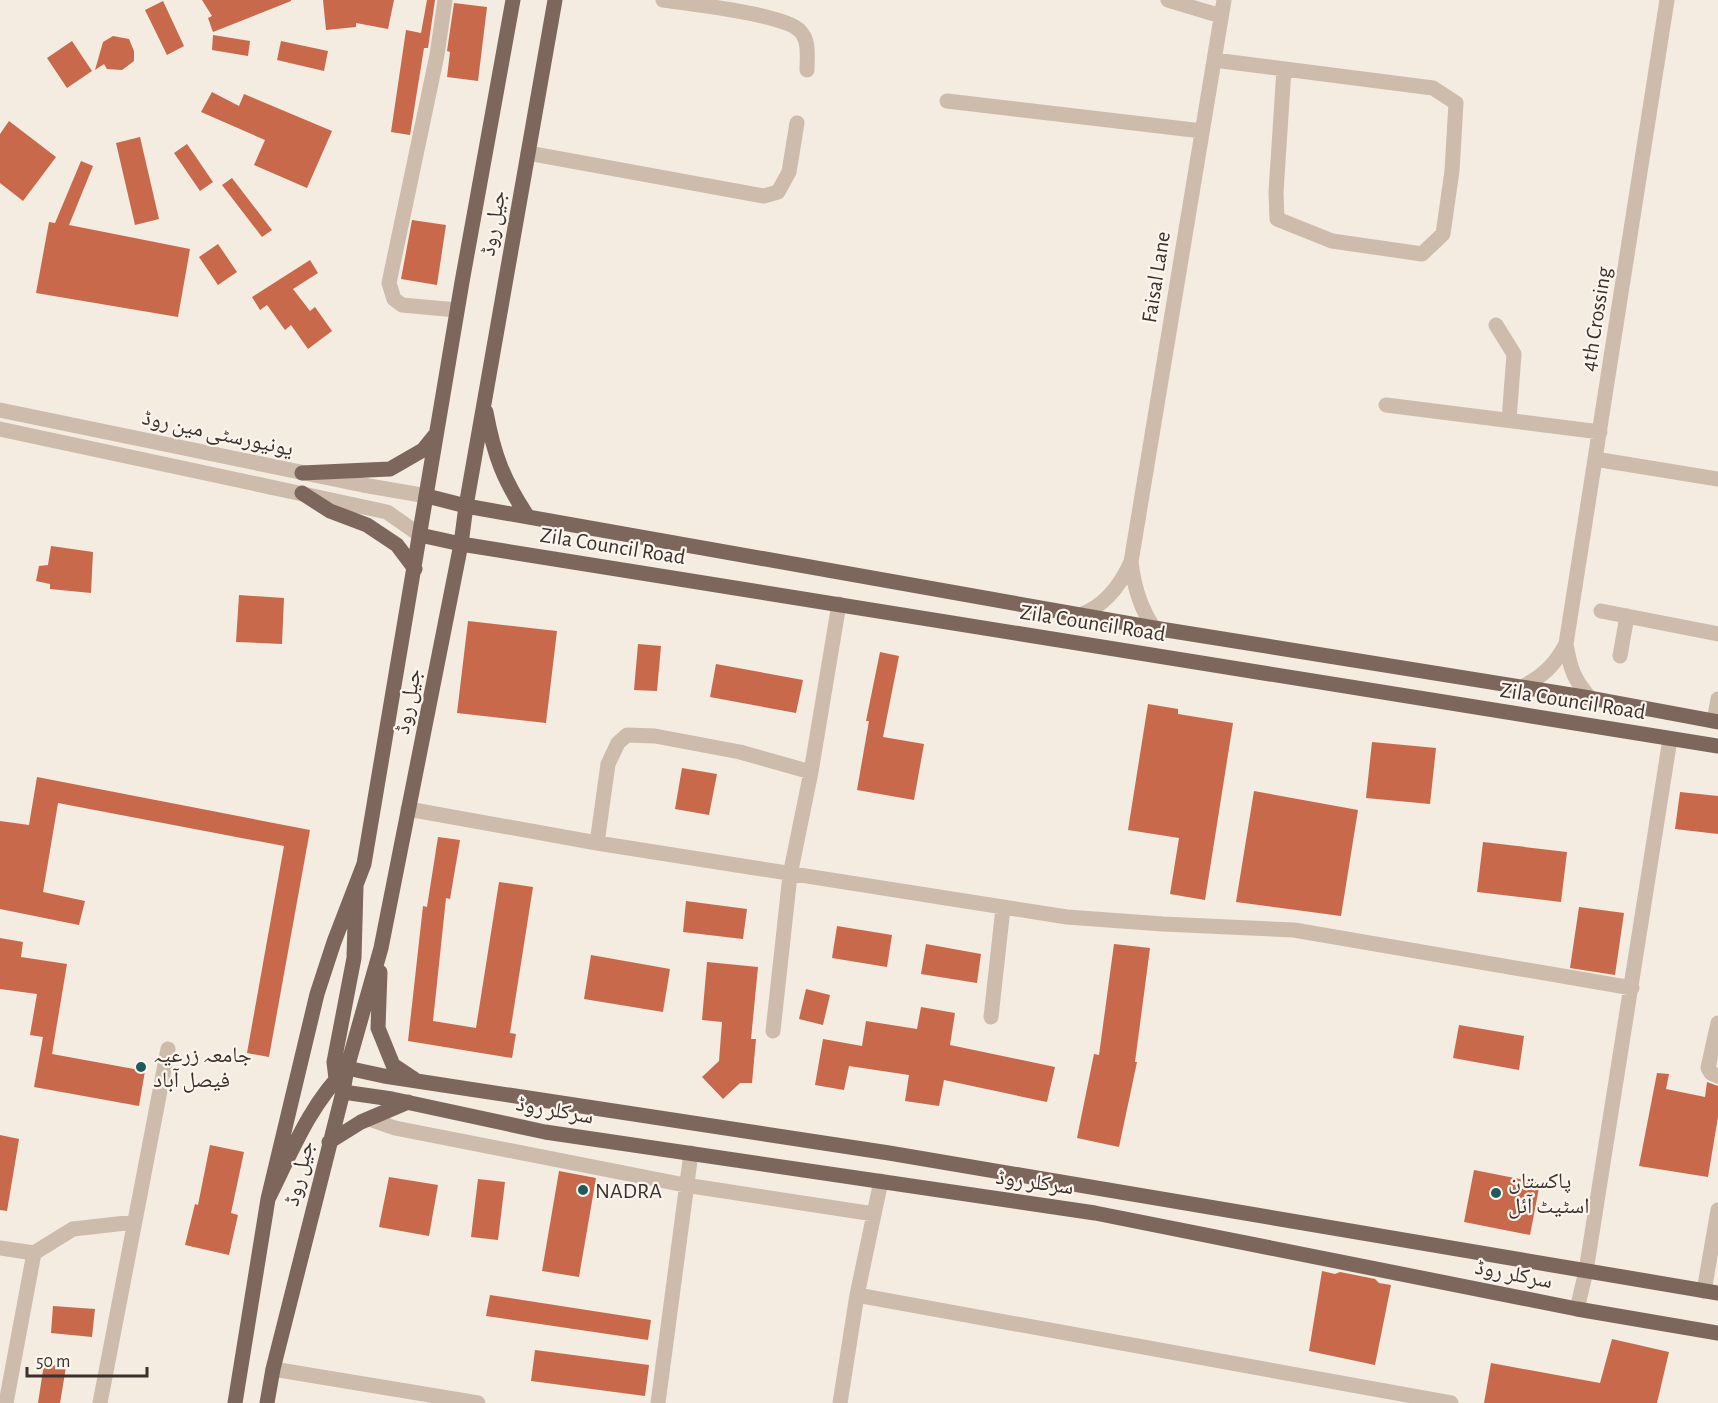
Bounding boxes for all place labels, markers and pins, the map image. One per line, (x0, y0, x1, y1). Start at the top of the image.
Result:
place label: جامعہ زرعیہ فیصل آباد (153, 1044, 252, 1093)
marker: جامعہ زرعیہ فیصل آباد (134, 1060, 148, 1074)
place label: پاکستان اسٹیٹ آئل (1508, 1170, 1589, 1219)
place label: NADRA (595, 1180, 662, 1202)
marker: NADRA (576, 1183, 590, 1197)
marker: پاکستان اسٹیٹ آئل (1489, 1186, 1503, 1200)

